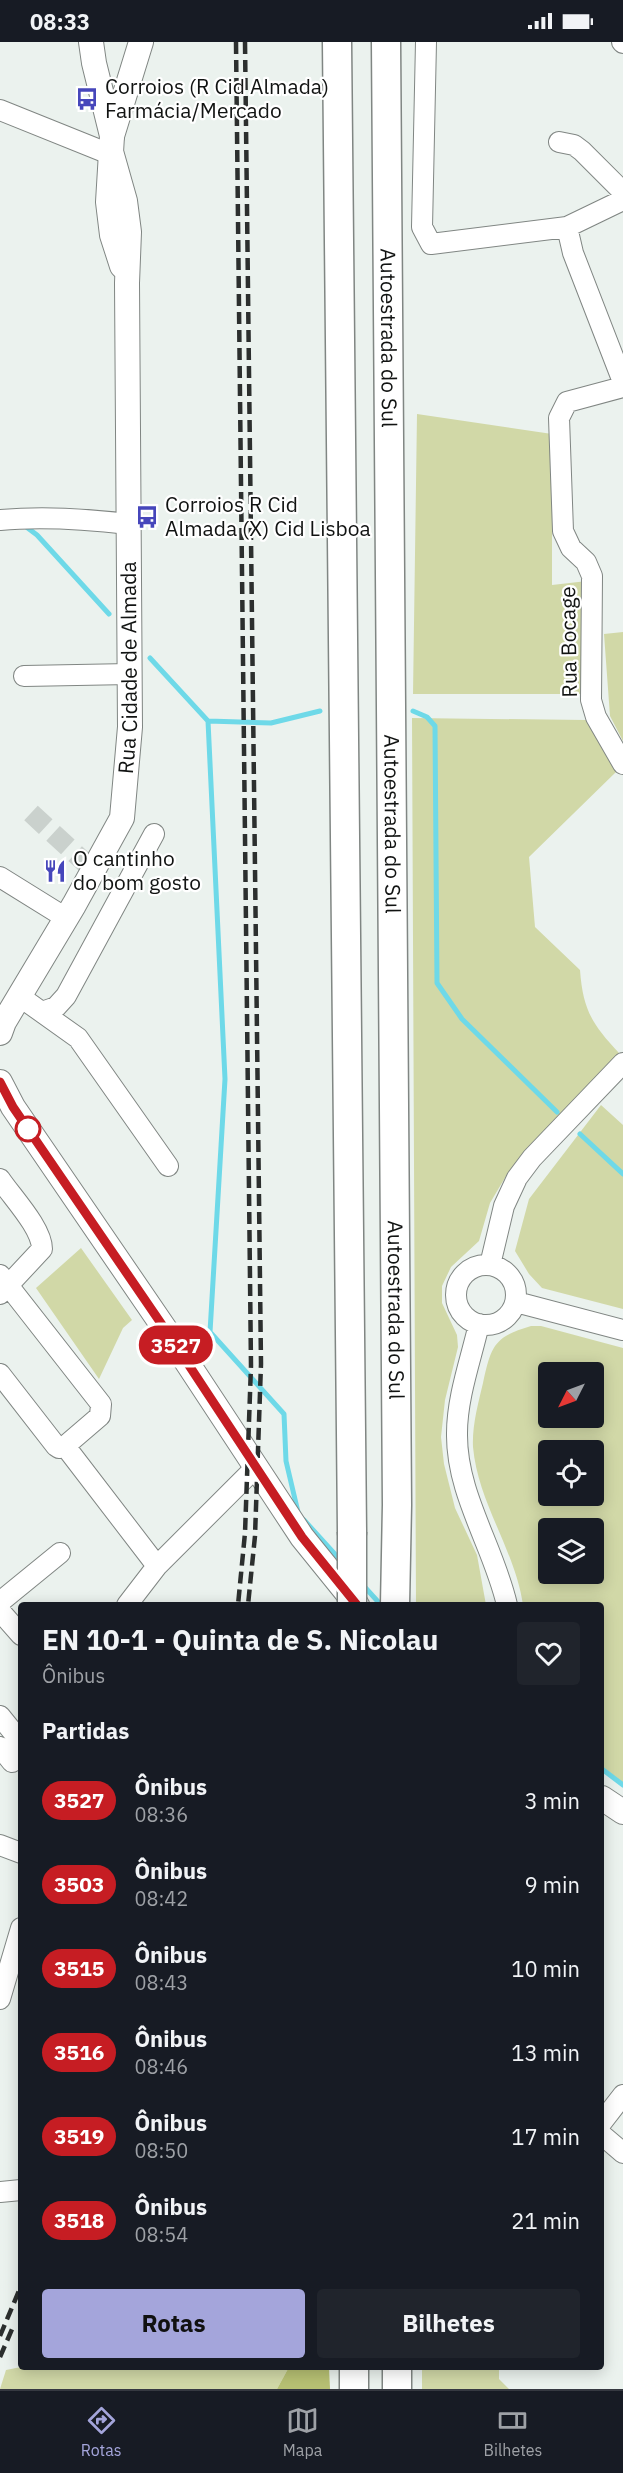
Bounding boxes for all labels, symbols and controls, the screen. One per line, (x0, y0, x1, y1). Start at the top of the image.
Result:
text: 08:33 (30, 7, 90, 36)
place label: Corroios (R Cid Almada) Farmácia/Mercado (105, 72, 329, 124)
bus stop icon: Corroios (R Cid Almada) Farmácia/Mercado (74, 86, 100, 112)
street label: Autoestrada do Sul (375, 248, 404, 428)
place label: Corroios R Cid Almada (X) Cid Lisboa (165, 490, 371, 542)
bus stop icon: Corroios R Cid Almada (X) Cid Lisboa (134, 504, 160, 530)
street label: Rua Cidade de Almada (111, 561, 143, 775)
street label: Rua Bocage (553, 586, 583, 698)
street label: Autoestrada do Sul (378, 734, 408, 914)
place label: O cantinho do bom gosto (73, 844, 201, 896)
restaurant icon: O cantinho do bom gosto (42, 858, 68, 884)
unlabelled marker (15, 1116, 41, 1142)
street label: Autoestrada do Sul (382, 1220, 411, 1400)
line badge: 3527 (134, 1326, 218, 1364)
text: 3527 (151, 1331, 201, 1359)
north arrow (538, 1362, 604, 1428)
map controls (538, 1362, 604, 1584)
button: locate (538, 1440, 604, 1506)
button: layers (538, 1518, 604, 1584)
text: EN 10-1 - Quinta de S. Nicolau (42, 1621, 438, 1658)
button: heart (517, 1622, 580, 1685)
text: Ônibus (42, 1662, 105, 1689)
text: Partidas (42, 1716, 129, 1745)
text: Ônibus (134, 1772, 207, 1801)
text: 3527 (54, 1786, 104, 1814)
text: 3 min (524, 1786, 580, 1815)
text: 08:36 (134, 1801, 188, 1828)
text: Ônibus (134, 1856, 207, 1885)
text: 3503 (54, 1870, 104, 1898)
text: 9 min (524, 1870, 580, 1899)
text: 08:42 (134, 1885, 188, 1912)
text: Ônibus (134, 1940, 207, 1969)
text: 3515 (54, 1954, 104, 1982)
text: 10 min (511, 1954, 580, 1983)
text: 08:43 (134, 1969, 188, 1996)
text: Ônibus (134, 2024, 207, 2053)
text: 3516 (54, 2038, 104, 2066)
text: 13 min (511, 2038, 580, 2067)
text: 08:46 (134, 2053, 188, 2080)
text: Ônibus (134, 2108, 207, 2137)
text: 3519 (54, 2122, 104, 2150)
text: 17 min (511, 2122, 580, 2151)
text: 08:50 (134, 2137, 188, 2164)
text: Ônibus (134, 2192, 207, 2221)
text: 3518 (54, 2206, 104, 2234)
text: 21 min (511, 2206, 580, 2235)
text: 08:54 (134, 2221, 188, 2248)
button: Rotas (42, 2289, 305, 2358)
button: Bilhetes (317, 2289, 580, 2358)
tab: Rotas (81, 2404, 122, 2460)
tab: Mapa (283, 2404, 322, 2460)
tab: Bilhetes (484, 2404, 542, 2460)

